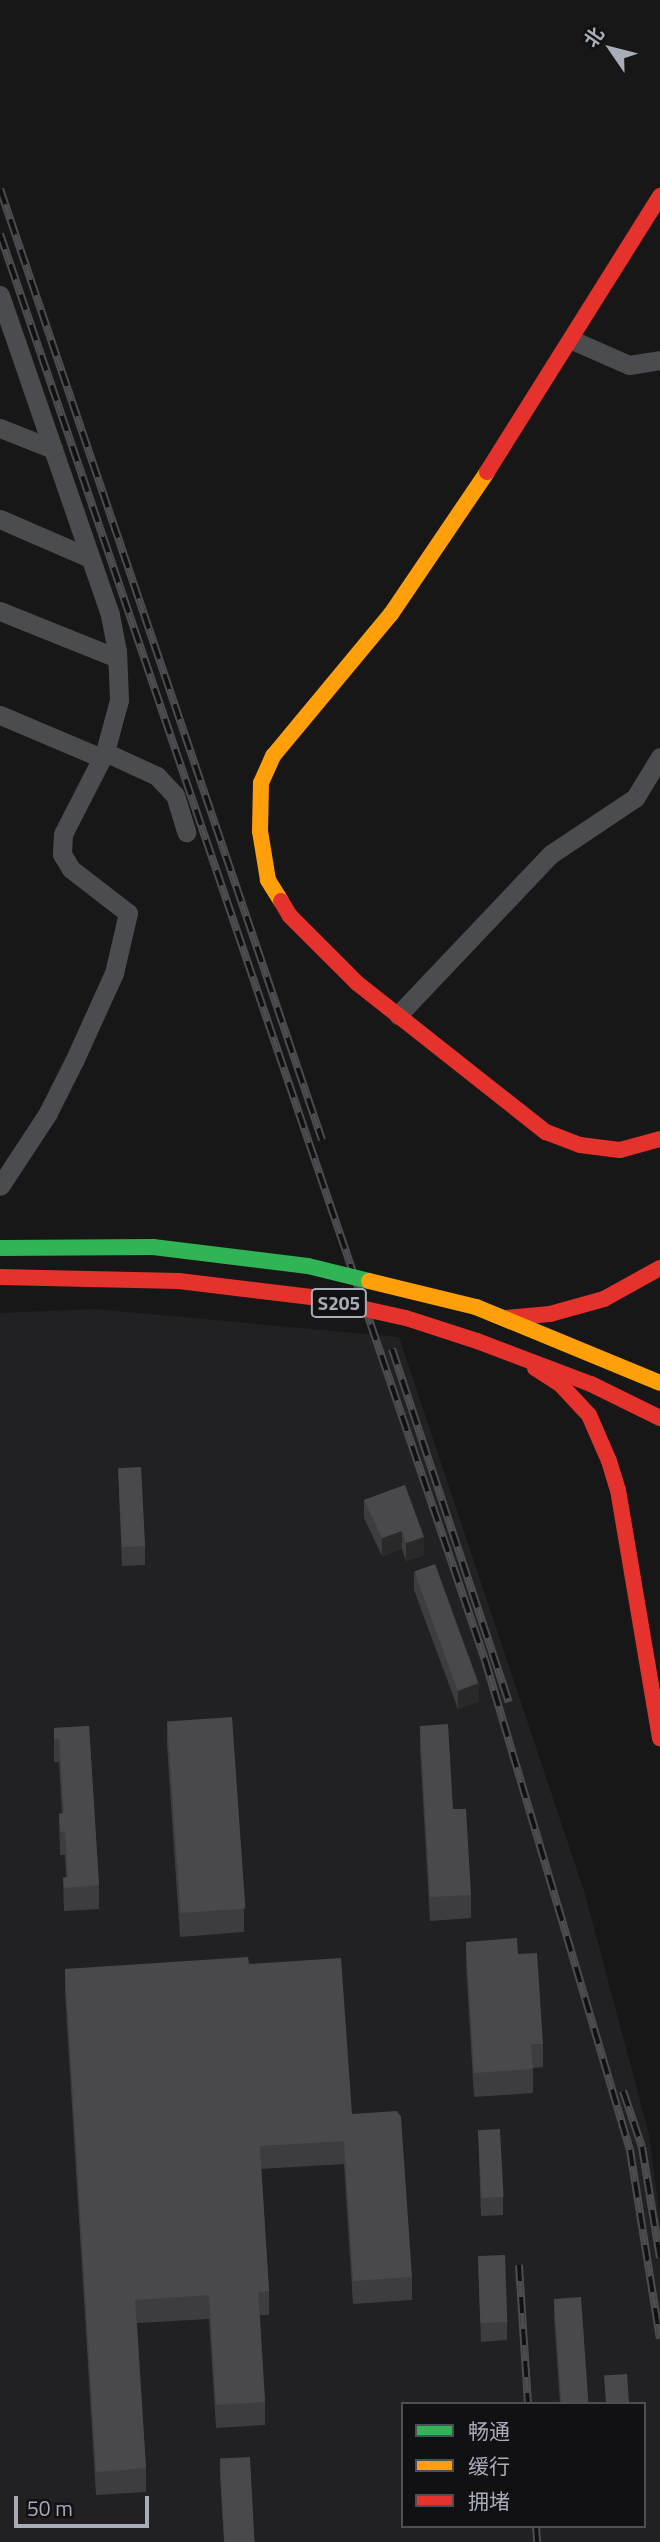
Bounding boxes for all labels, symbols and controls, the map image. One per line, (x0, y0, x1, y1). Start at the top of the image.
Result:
north arrow (576, 14, 646, 84)
text: 北 (576, 21, 611, 53)
road number: S205 (309, 1288, 369, 1318)
legend (401, 2402, 646, 2528)
text: 畅通 (468, 2415, 510, 2447)
text: 缓行 (468, 2450, 510, 2482)
scale bar (18, 2482, 152, 2526)
text: 拥堵 (468, 2485, 510, 2517)
text: 50 m (27, 2492, 73, 2524)

